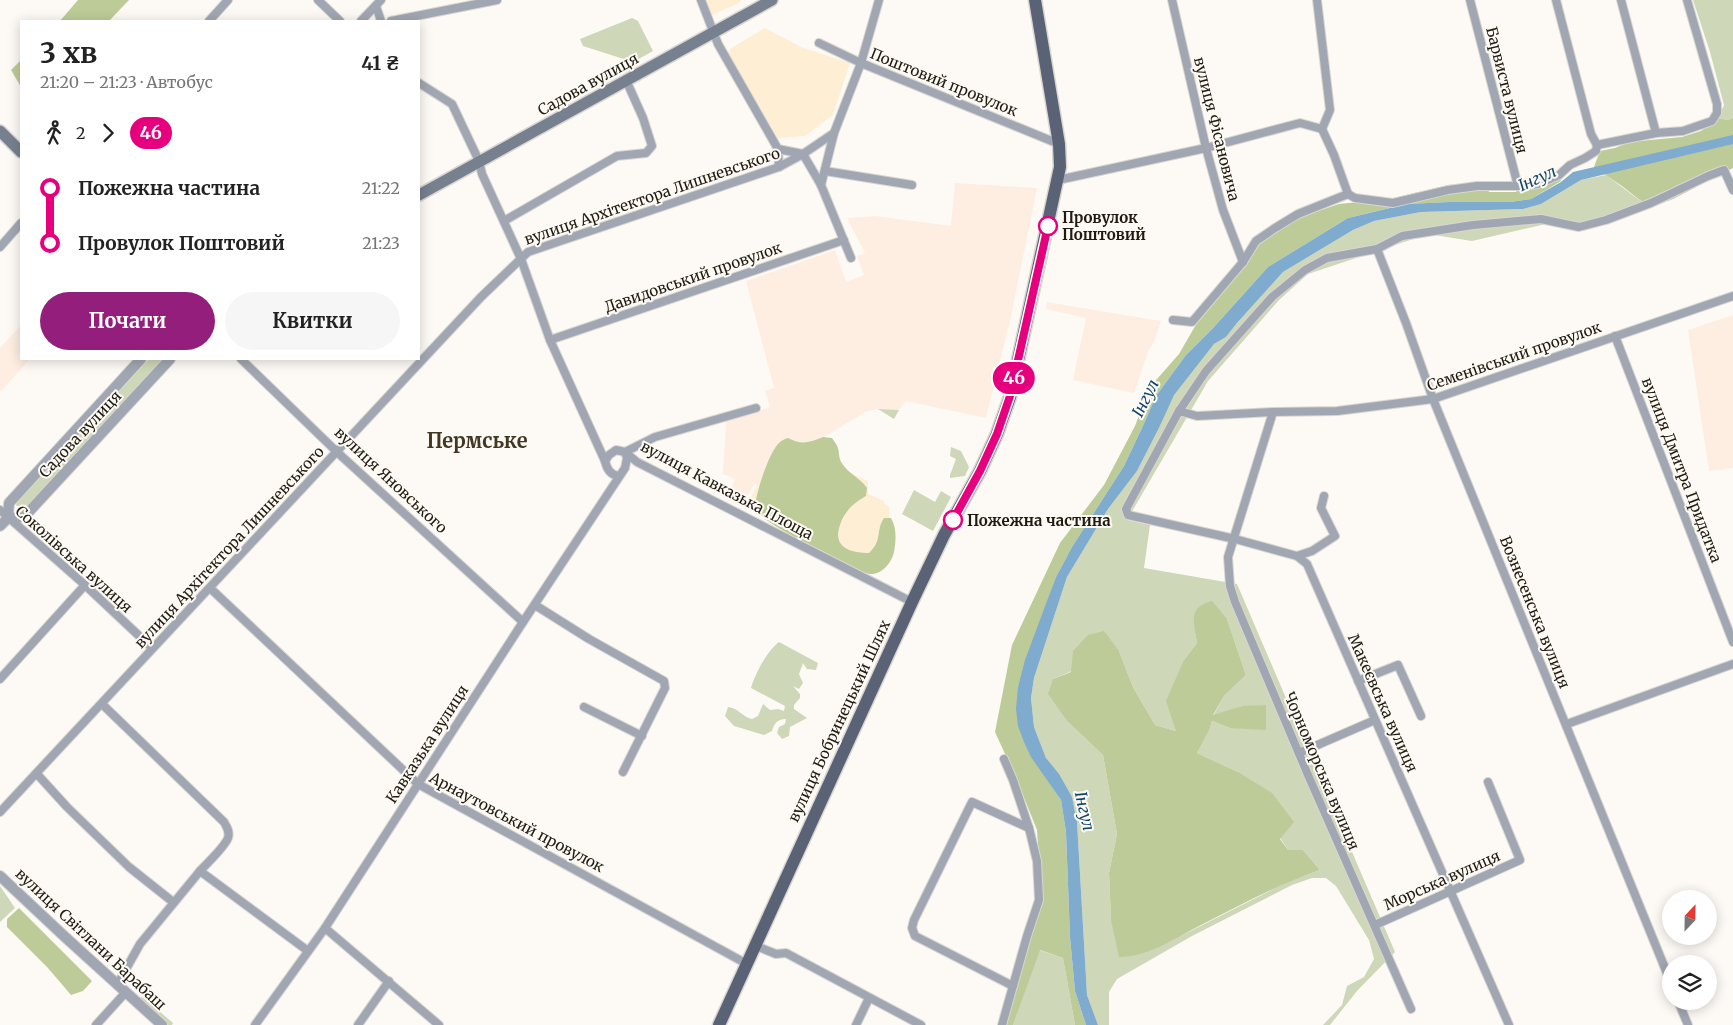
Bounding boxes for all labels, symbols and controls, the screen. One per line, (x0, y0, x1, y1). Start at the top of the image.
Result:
street label: Барвиста вулиця (1482, 25, 1532, 155)
text: 3 хв (40, 35, 97, 71)
street label: Поштовий провулок (867, 44, 1021, 121)
street label: Садова вулиця (534, 48, 642, 119)
text: 41 ₴ (361, 51, 400, 75)
street label: вулиця Фісановича (1190, 55, 1244, 203)
text: 21:20 – 21:23 · Автобус (40, 72, 213, 92)
icon: walk (40, 119, 68, 147)
icon: forward (94, 119, 122, 147)
text: 46 (140, 121, 162, 144)
text: 2 (76, 123, 86, 143)
street label: вулиця Архітектора Лишневського (522, 143, 783, 249)
water label: Інгул (1515, 161, 1559, 195)
text: Пожежна частина (78, 176, 260, 200)
text: 21:22 (362, 178, 400, 198)
place label: Провулок Поштовий (1062, 208, 1146, 244)
marker: Провулок Поштовий (1038, 216, 1058, 236)
text: Провулок Поштовий (78, 231, 285, 255)
text: 21:23 (362, 233, 400, 253)
street label: Давидовський провулок (602, 238, 785, 316)
button: Почати (40, 292, 215, 350)
button: Квитки (225, 292, 400, 350)
street label: Семенівський провулок (1424, 317, 1604, 395)
line badge: 46 (992, 362, 1036, 394)
text: 46 (1003, 366, 1025, 389)
street label: вулиця Дмитра Придатка (1638, 375, 1726, 565)
water label: Інгул (1127, 376, 1163, 420)
street label: Садова вулиця (35, 386, 125, 481)
street label: вулиця Яновського (331, 423, 452, 537)
district label: Пермське (426, 428, 528, 453)
street label: вулиця Кавказька Площа (638, 436, 816, 544)
street label: вулиця Архітектора Лишневського (130, 442, 328, 652)
street label: Соколівська вулиця (11, 501, 137, 617)
marker: Пожежна частина (943, 510, 963, 530)
place label: Пожежна частина (967, 511, 1111, 530)
street label: Вознесенська вулиця (1496, 533, 1574, 691)
street label: вулиця Бобринецький Шлях (784, 617, 894, 825)
street label: Макеєвська вулиця (1344, 631, 1422, 775)
street label: Кавказька вулиця (382, 681, 472, 807)
street label: Чорноморська вулиця (1280, 689, 1364, 853)
street label: Арнаутовський провулок (426, 767, 608, 876)
water label: Інгул (1071, 789, 1099, 833)
street label: Морська вулиця (1381, 846, 1503, 914)
street label: вулиця Світлани Барабаш (12, 864, 170, 1014)
north arrow (1662, 890, 1718, 945)
map controls (1662, 890, 1717, 1010)
button: layers (1662, 955, 1717, 1010)

